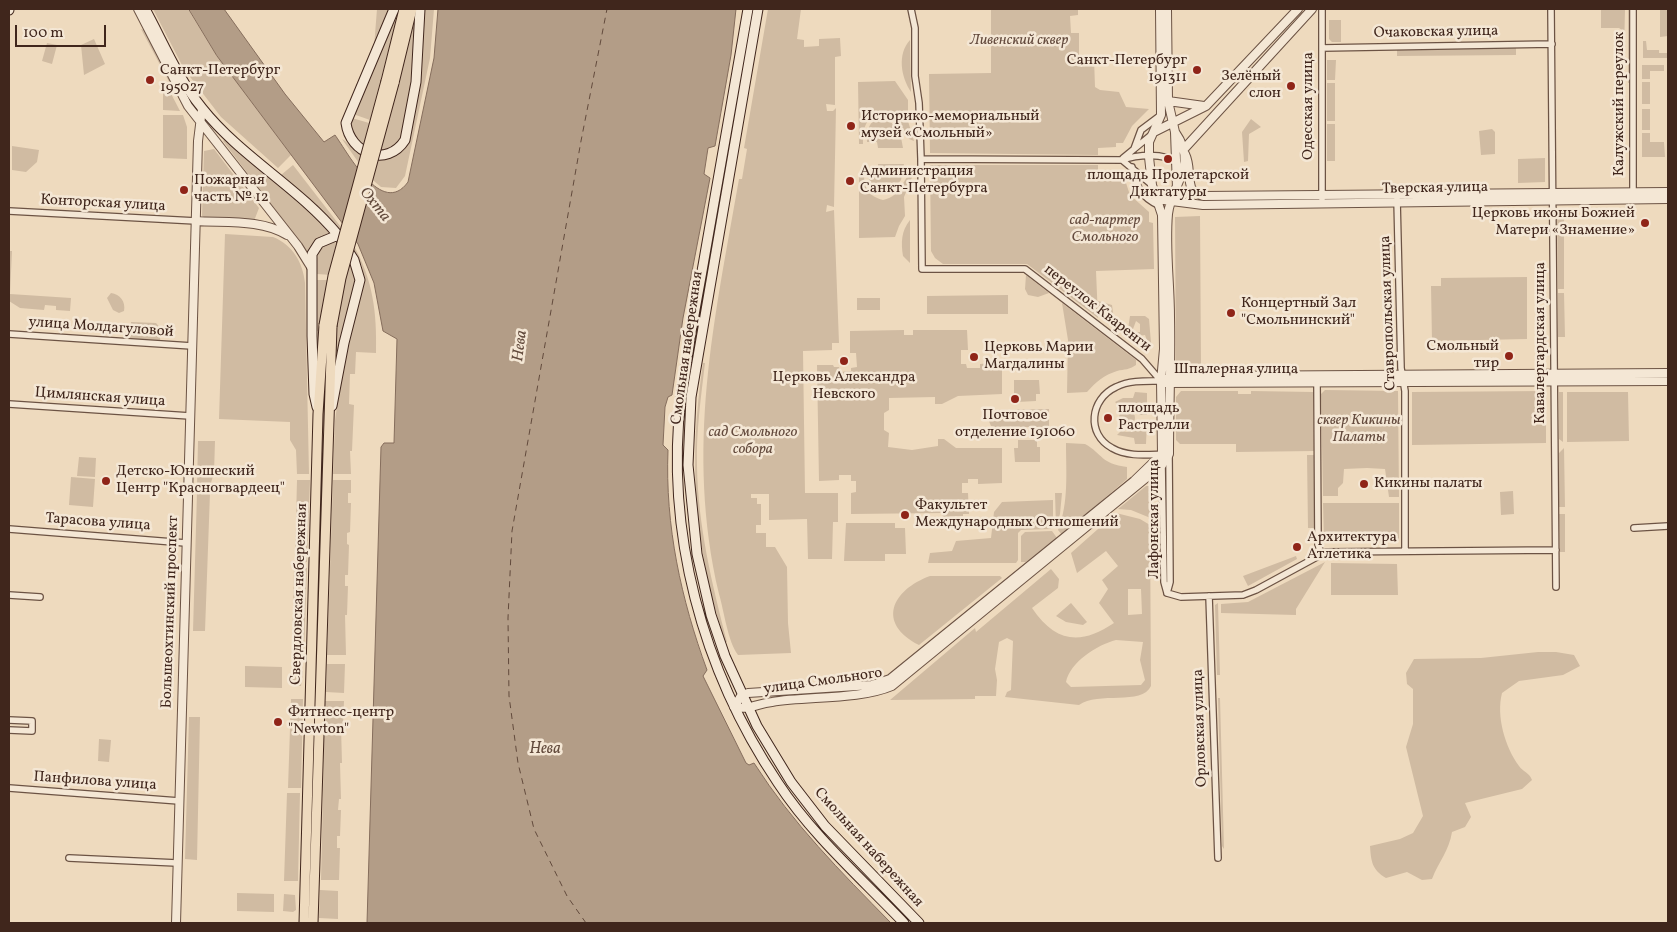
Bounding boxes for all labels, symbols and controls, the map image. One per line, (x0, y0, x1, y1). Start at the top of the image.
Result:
scale bar (18, 15, 109, 47)
text: 100 m (23, 23, 63, 44)
street label: Очаковская улица (1373, 23, 1499, 43)
park label: Ливенский сквер (970, 32, 1068, 50)
street label: Калужский переулок (1611, 32, 1629, 176)
place label: Санкт-Петербург 191311 (1067, 52, 1187, 87)
street label: Одесская улица (1300, 52, 1318, 160)
place label: Санкт-Петербург 195027 (160, 62, 280, 97)
marker: Санкт-Петербург 191311 (1191, 64, 1203, 76)
place label: Зелёный слон (1221, 68, 1281, 103)
marker: Санкт-Петербург 195027 (144, 74, 156, 86)
marker: Зелёный слон (1285, 80, 1297, 92)
place label: Историко-мемориальный музей «Смольный» (861, 108, 1039, 143)
marker: Историко-мемориальный музей «Смольный» (845, 120, 857, 132)
marker: площадь Пролетарской Диктатуры (1162, 153, 1174, 165)
place label: Администрация Санкт-Петербурга (860, 163, 988, 198)
place label: площадь Пролетарской Диктатуры (1087, 167, 1249, 202)
place label: Пожарная часть № 12 (194, 172, 269, 207)
marker: Администрация Санкт-Петербурга (844, 175, 856, 187)
street label: Тверская улица (1382, 179, 1488, 199)
marker: Пожарная часть № 12 (178, 184, 190, 196)
water label: Охта (354, 184, 394, 226)
street label: Конторская улица (40, 192, 166, 216)
place label: Церковь иконы Божией Матери «Знамение» (1472, 205, 1635, 240)
park label: сад-партер Смольного (1070, 212, 1140, 247)
marker: Церковь иконы Божией Матери «Знамение» (1639, 217, 1651, 229)
street label: Ставропольская улица (1377, 235, 1401, 391)
street label: переулок Кваренги (1040, 261, 1154, 357)
street label: Кавалергардская улица (1532, 262, 1550, 424)
street label: Смольная набережная (668, 270, 708, 426)
place label: Концертный Зал "Смольнинский" (1241, 295, 1356, 330)
marker: Концертный Зал "Смольнинский" (1225, 307, 1237, 319)
street label: улица Молдагуловой (28, 314, 174, 342)
water label: Нева (510, 329, 532, 363)
place label: Смольный тир (1427, 338, 1499, 373)
place label: Церковь Марии Магдалины (984, 339, 1093, 374)
marker: Смольный тир (1503, 350, 1515, 362)
marker: Церковь Марии Магдалины (968, 351, 980, 363)
marker: Церковь Александра Невского (838, 355, 850, 367)
street label: Шпалерная улица (1174, 361, 1298, 379)
place label: Церковь Александра Невского (773, 369, 915, 404)
street label: Цимлянская улица (34, 384, 166, 412)
marker: Почтовое отделение 191060 (1009, 393, 1021, 405)
place label: площадь Растрелли (1118, 400, 1190, 435)
place label: Почтовое отделение 191060 (955, 407, 1075, 442)
marker: площадь Растрелли (1102, 412, 1114, 424)
park label: сквер Кикины Палаты (1317, 412, 1401, 447)
park label: сад Смольного собора (709, 424, 797, 459)
street label: Лафонская улица (1146, 459, 1164, 579)
place label: Детско-Юношеский Центр "Красногвардеец" (116, 463, 285, 498)
marker: Детско-Юношеский Центр "Красногвардеец" (100, 475, 112, 487)
place label: Кикины палаты (1374, 475, 1482, 493)
marker: Кикины палаты (1358, 478, 1370, 490)
place label: Факультет Международных Отношений (915, 497, 1119, 532)
street label: Свердловская набережная (288, 503, 312, 685)
marker: Факультет Международных Отношений (899, 509, 911, 521)
street label: Тарасова улица (45, 510, 151, 536)
street label: Большеохтинский проспект (159, 515, 183, 709)
place label: Архитектура Атлетика (1307, 529, 1397, 564)
marker: Архитектура Атлетика (1291, 541, 1303, 553)
street label: улица Смольного (762, 665, 884, 699)
street label: Орловская улица (1190, 669, 1212, 787)
place label: Фитнесс-центр "Newton" (288, 704, 394, 739)
marker: Фитнесс-центр "Newton" (272, 716, 284, 728)
water label: Нева (529, 740, 561, 760)
street label: Панфилова улица (33, 769, 157, 795)
street label: Смольная набережная (810, 785, 926, 911)

